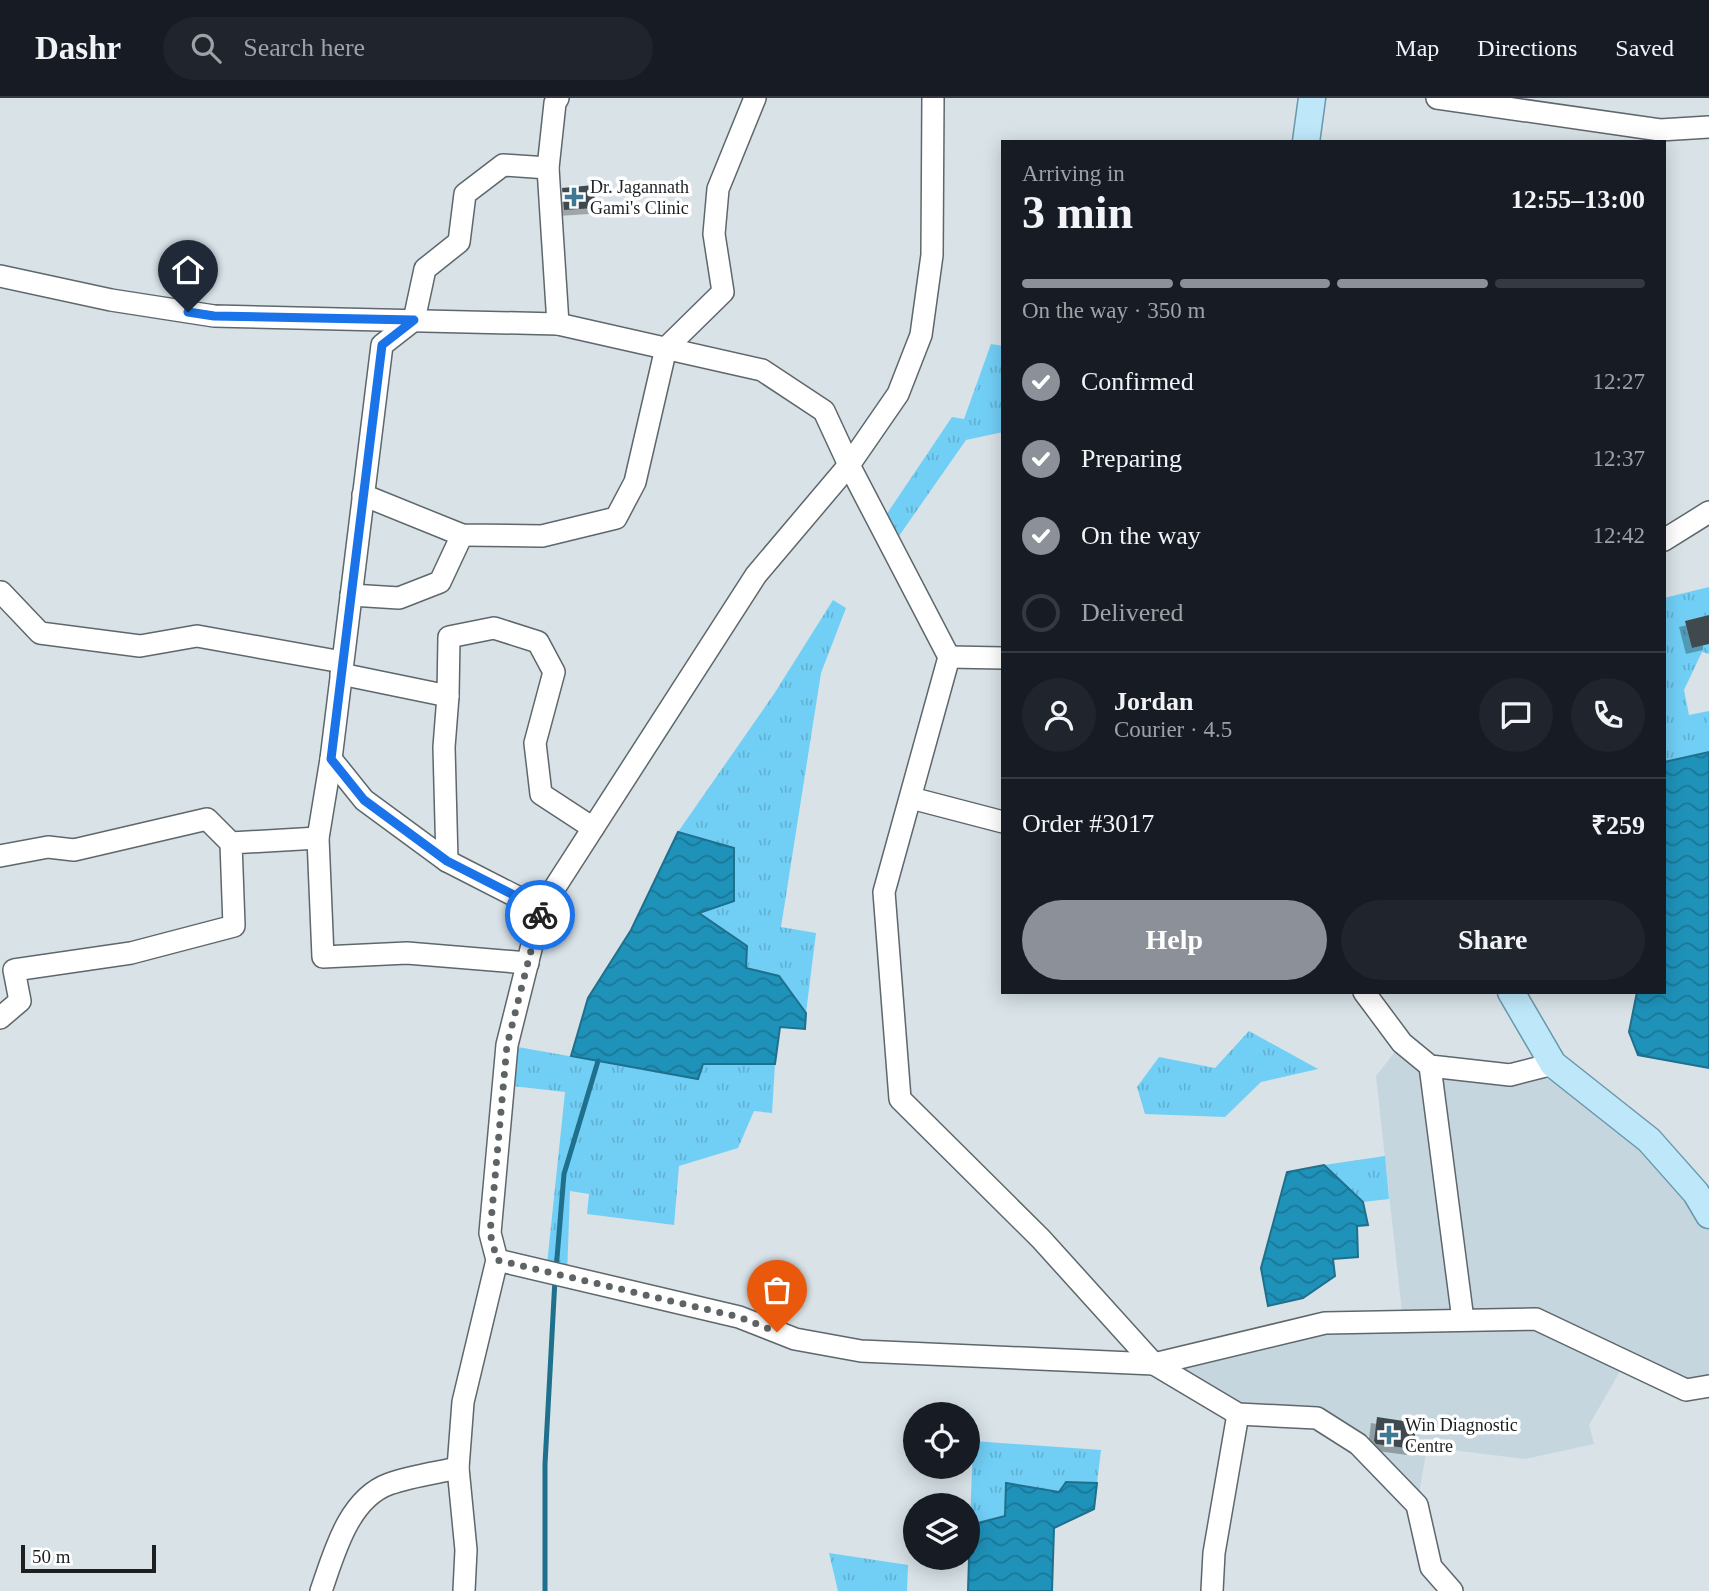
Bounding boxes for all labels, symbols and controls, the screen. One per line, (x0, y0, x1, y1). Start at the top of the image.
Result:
search box (163, 17, 653, 80)
icon: search (187, 29, 225, 67)
text: Dashr (35, 30, 121, 66)
text: Search here (243, 33, 365, 62)
text: Map (1395, 35, 1439, 61)
text: Directions (1477, 35, 1577, 61)
text: Saved (1615, 35, 1674, 61)
text: Arriving in (1022, 161, 1125, 186)
place label: Dr. Jagannath Gami's Clinic (590, 177, 689, 218)
text: 12:55–13:00 (1511, 185, 1645, 214)
marker: Dr. Jagannath Gami's Clinic (564, 187, 584, 207)
text: 3 min (1022, 187, 1133, 238)
pin (158, 240, 218, 312)
icon: home (169, 251, 207, 289)
text: On the way · 350 m (1022, 298, 1205, 323)
icon: check (1022, 363, 1060, 401)
text: Confirmed (1081, 367, 1194, 396)
text: 12:27 (1593, 369, 1645, 394)
icon: check (1022, 440, 1060, 478)
text: Preparing (1081, 444, 1182, 473)
text: 12:37 (1593, 446, 1645, 471)
icon: check (1022, 517, 1060, 555)
text: On the way (1081, 521, 1201, 550)
text: 12:42 (1593, 523, 1645, 548)
text: Delivered (1081, 598, 1184, 627)
button: person (1022, 678, 1096, 752)
button: chat (1479, 678, 1553, 752)
button: phone (1571, 678, 1645, 752)
text: Jordan (1114, 687, 1193, 716)
text: Courier · 4.5 (1114, 717, 1232, 742)
text: Order #3017 (1022, 809, 1154, 838)
text: ₹259 (1591, 811, 1645, 840)
courier (505, 880, 575, 950)
icon: bike (521, 896, 559, 934)
button: Help (1022, 900, 1327, 980)
button: Share (1341, 900, 1645, 980)
pin (747, 1260, 807, 1332)
icon: bag (758, 1271, 796, 1309)
map controls (903, 1402, 980, 1570)
button: locate (903, 1402, 980, 1479)
place label: Win Diagnostic Centre (1405, 1415, 1518, 1456)
marker: Win Diagnostic Centre (1379, 1425, 1399, 1445)
button: layers (903, 1493, 980, 1570)
scale bar (21, 1542, 156, 1574)
text: 50 m (32, 1546, 71, 1567)

